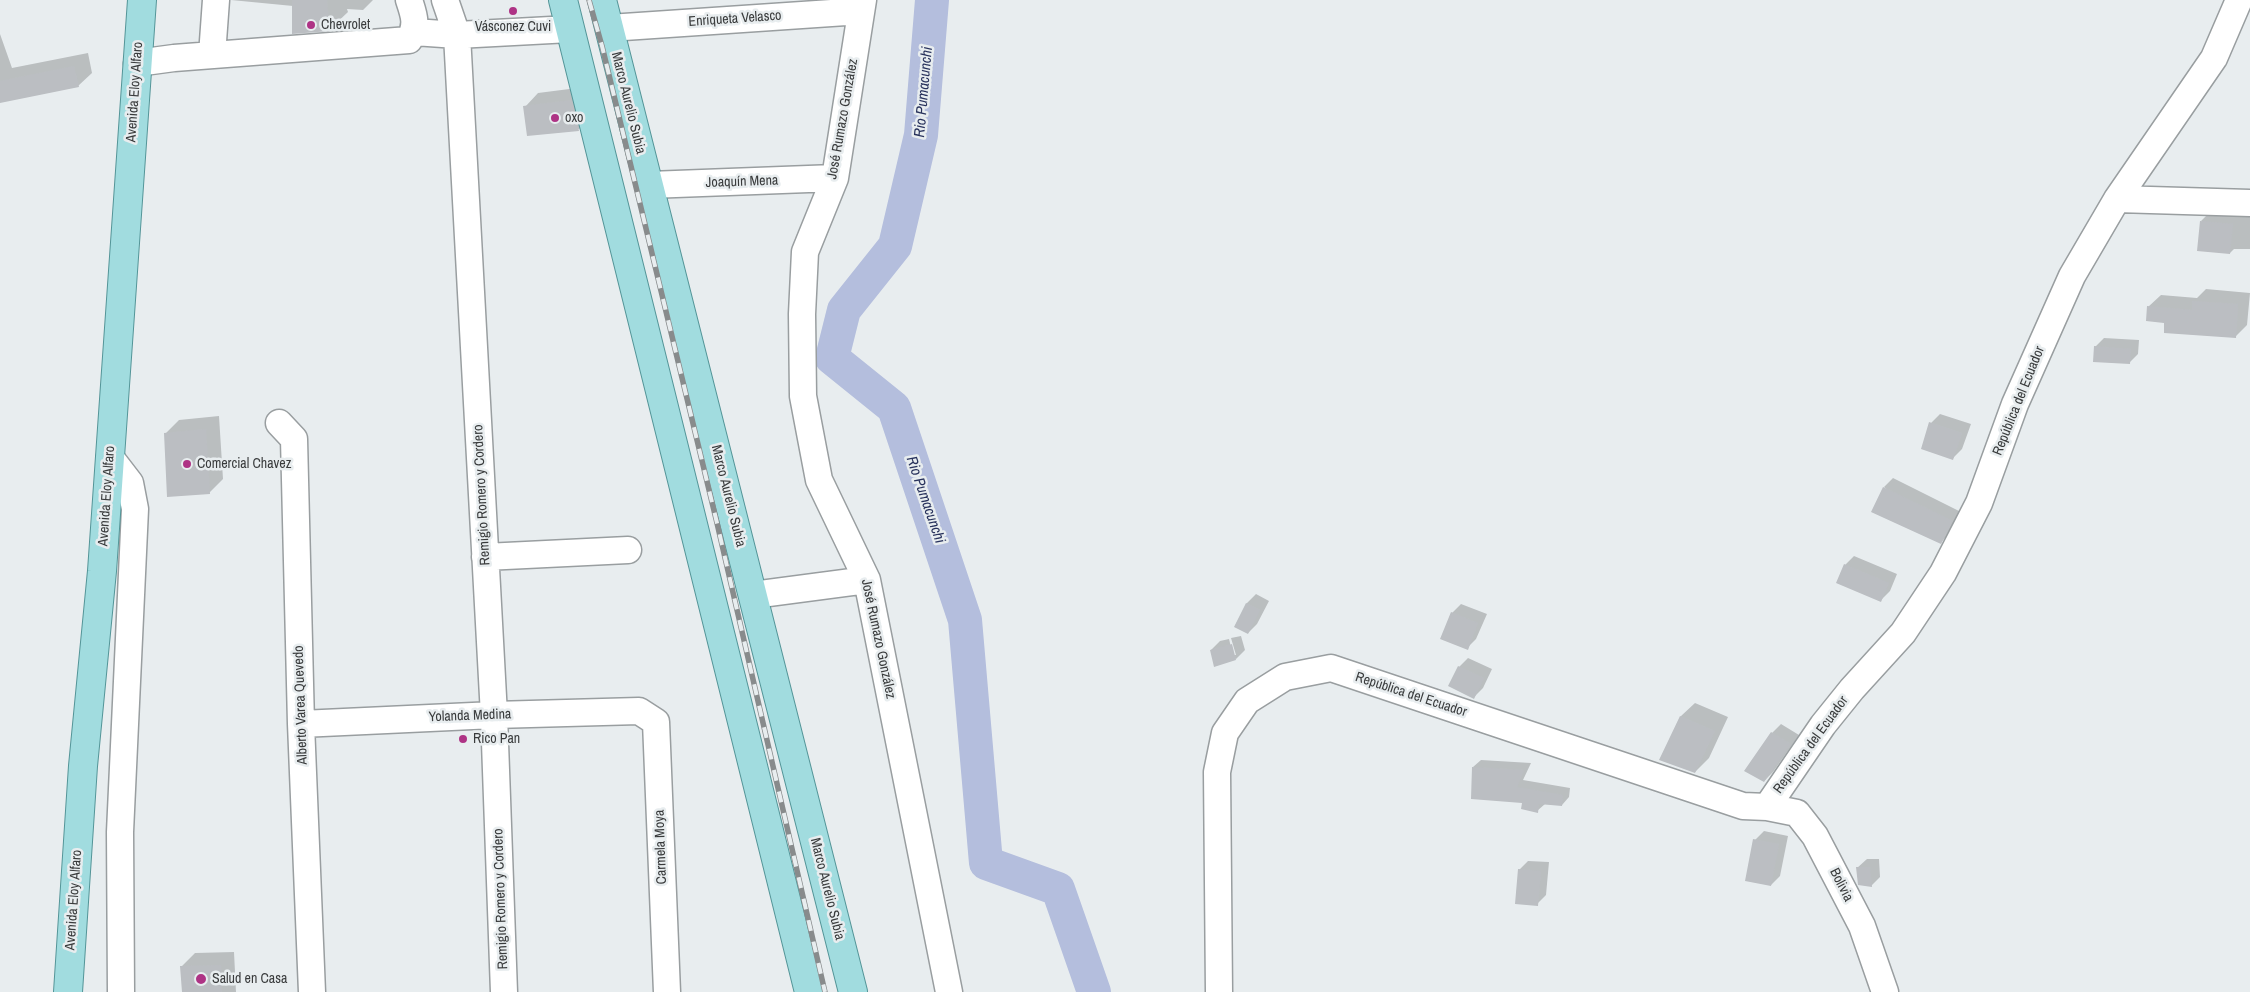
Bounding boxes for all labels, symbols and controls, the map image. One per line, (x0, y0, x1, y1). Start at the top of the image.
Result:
marker: Vásconez Cuvi (507, 5, 519, 17)
street label: Enriqueta Velasco (688, 7, 782, 31)
place label: Chevrolet (321, 17, 370, 33)
marker: Chevrolet (305, 19, 317, 31)
place label: Vásconez Cuvi (475, 19, 551, 35)
street label: Avenida Eloy Alfaro (123, 41, 147, 143)
water label: Rio Pumacunchi (911, 46, 937, 138)
street label: Marco Aurelio Subia (607, 50, 649, 156)
street label: José Rumazo González (824, 58, 862, 180)
place label: oxo (565, 110, 584, 126)
marker: oxo (549, 112, 561, 124)
street label: Joaquín Mena (705, 172, 779, 192)
street label: República del Ecuador (1989, 344, 2049, 458)
street label: Remigio Romero y Cordero (470, 424, 494, 566)
street label: Marco Aurelio Subia (707, 443, 749, 549)
street label: Avenida Eloy Alfaro (95, 445, 119, 547)
water label: Rio Pumacunchi (902, 454, 948, 546)
place label: Comercial Chavez (197, 456, 291, 472)
marker: Comercial Chavez (181, 458, 193, 470)
street label: José Rumazo González (857, 578, 899, 700)
street label: Alberto Varea Quevedo (291, 645, 311, 765)
street label: República del Ecuador (1353, 669, 1469, 721)
street label: República del Ecuador (1770, 693, 1852, 797)
street label: Yolanda Medina (428, 706, 512, 726)
place label: Rico Pan (473, 731, 520, 747)
marker: Rico Pan (457, 733, 469, 745)
street label: Carmela Moya (651, 809, 671, 885)
street label: Remigio Romero y Cordero (490, 828, 512, 970)
street label: Marco Aurelio Subia (806, 836, 848, 942)
street label: Avenida Eloy Alfaro (62, 849, 86, 951)
street label: Bolivia (1826, 866, 1856, 904)
place label: Salud en Casa (212, 971, 287, 987)
marker: Salud en Casa (194, 972, 208, 986)

